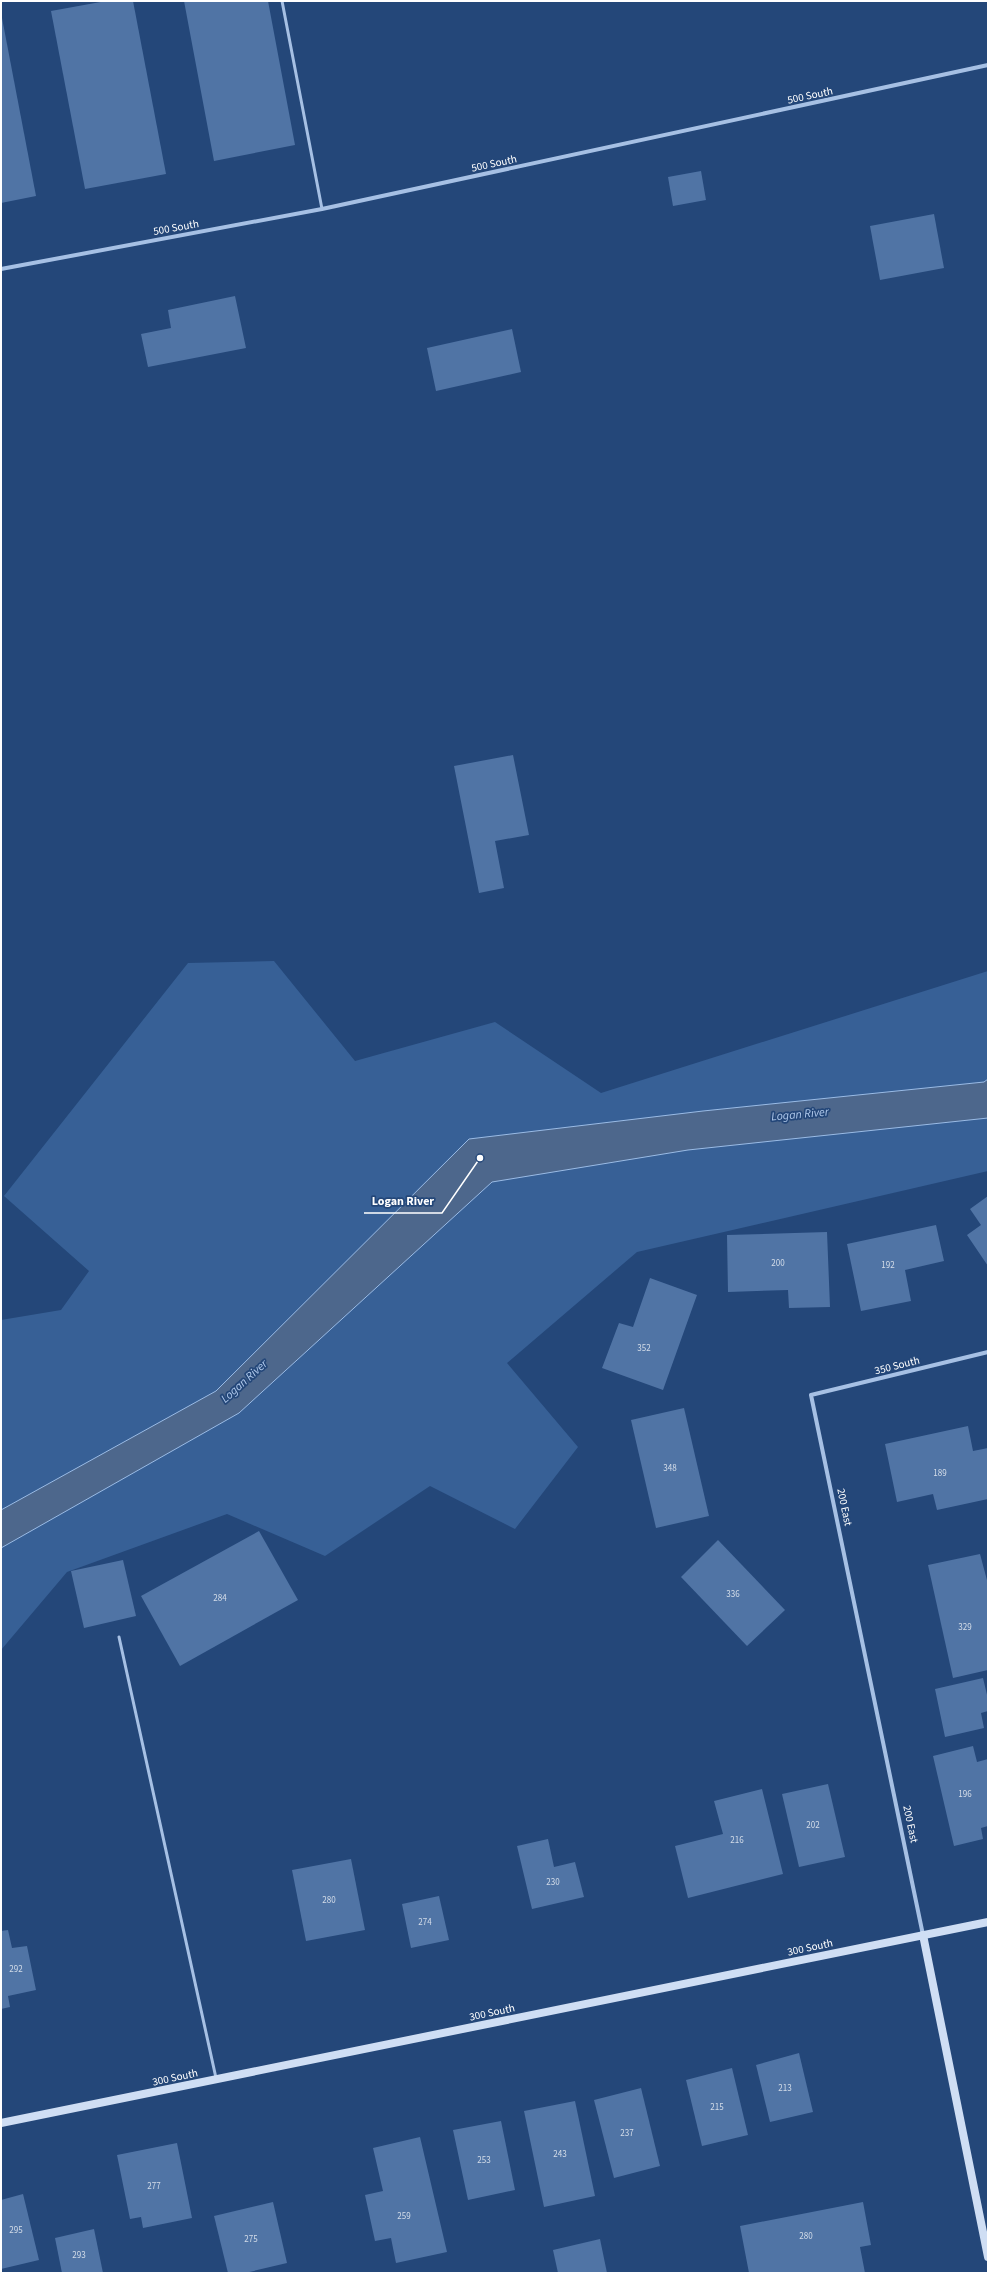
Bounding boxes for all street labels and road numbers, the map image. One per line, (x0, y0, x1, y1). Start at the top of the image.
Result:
street label: 500 South (786, 83, 834, 108)
street label: 500 South (470, 151, 518, 176)
street label: 500 South (152, 216, 200, 239)
street label: 350 South (873, 1353, 921, 1378)
street label: 200 East (833, 1487, 856, 1528)
street label: 200 East (899, 1804, 922, 1845)
street label: 300 South (786, 1935, 834, 1960)
street label: 300 South (468, 2000, 516, 2025)
street label: 300 South (151, 2065, 199, 2090)

